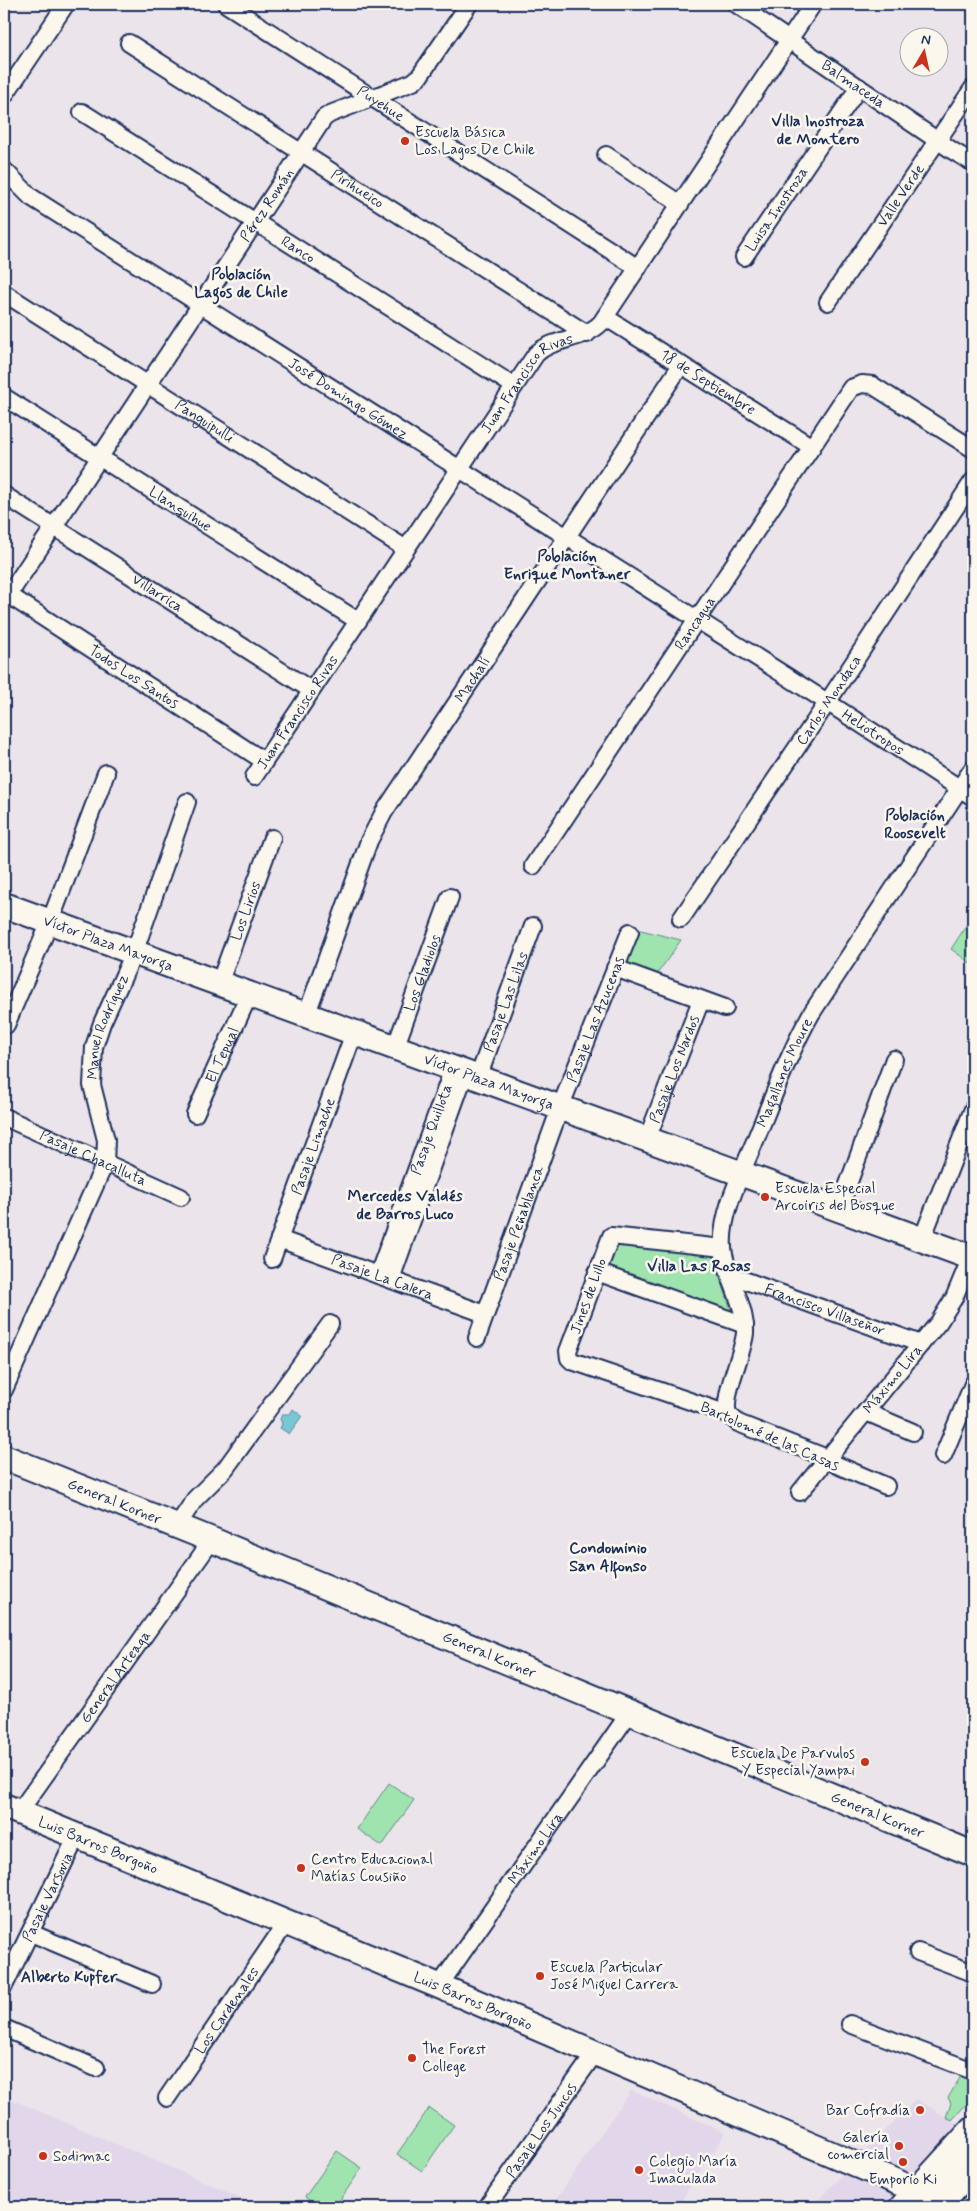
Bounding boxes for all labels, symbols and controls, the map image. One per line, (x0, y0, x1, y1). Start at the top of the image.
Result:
north arrow (900, 28, 950, 78)
text: N (920, 31, 932, 50)
street label: Balmaceda (817, 56, 889, 113)
street label: Puyehue (353, 82, 408, 127)
district label: Villa Inostroza de Montero (772, 111, 864, 150)
place label: Escuela Básica Los Lagos De Chile (415, 123, 535, 160)
marker: Escuela Básica Los Lagos De Chile (399, 135, 411, 147)
street label: Valle Verde (873, 160, 930, 231)
street label: Luisa Inostroza (741, 163, 813, 256)
street label: Pérez Román (236, 165, 299, 246)
street label: Pirihueico (327, 165, 388, 213)
street label: Ranco (277, 232, 319, 268)
district label: Población Lagos de Chile (194, 264, 288, 305)
street label: Juan Francisco Rivas (477, 329, 576, 438)
street label: 18 de Septiembre (656, 345, 760, 420)
street label: José Domingo Gómez (284, 354, 412, 445)
street label: Panguipulli (171, 395, 238, 448)
street label: Llanquihue (145, 482, 215, 537)
district label: Población Enrique Montaner (504, 546, 631, 585)
street label: Villarrica (128, 570, 187, 617)
street label: Rancagua (670, 592, 721, 654)
street label: Todos Los Santos (85, 641, 182, 714)
street label: Juan Francisco Rivas (253, 651, 344, 774)
street label: Carlos Mondaca (792, 652, 867, 750)
street label: Machalí (451, 653, 496, 707)
street label: Heliotropos (837, 705, 908, 761)
district label: Población Roosevelt (884, 805, 946, 844)
street label: Los Lirios (227, 878, 267, 943)
street label: Víctor Plaza Mayorga (40, 911, 176, 977)
street label: Los Gladiolos (400, 932, 447, 1014)
street label: Pasaje Las Lilas (479, 949, 534, 1055)
street label: Pasaje Las Azucenas (562, 954, 630, 1085)
street label: Manuel Rodríguez (83, 971, 134, 1080)
street label: Pasaje Los Nardos (645, 1013, 705, 1126)
street label: Magallanes Moure (753, 1015, 818, 1130)
street label: El Tepual (201, 1024, 244, 1086)
street label: Víctor Plaza Mayorga (421, 1050, 556, 1115)
street label: Pasaje Quillota (406, 1081, 458, 1178)
street label: Pasaje Limache (287, 1095, 341, 1198)
street label: Pasaje Chacalluta (36, 1125, 150, 1191)
street label: Pasaje Peñablanca (489, 1162, 550, 1284)
place label: Escuela Especial Arcoiris del Bosque (775, 1179, 895, 1216)
district label: Mercedes Valdés de Barros Luco (348, 1186, 463, 1225)
marker: Escuela Especial Arcoiris del Bosque (759, 1191, 771, 1203)
street label: Pasaje La Calera (328, 1250, 436, 1305)
street label: Jines de Lillo (566, 1256, 612, 1337)
district label: Villa Las Rosas (647, 1256, 751, 1277)
street label: Francisco Villaseñor (762, 1279, 888, 1341)
street label: Máximo Lira (859, 1341, 928, 1418)
street label: Bartolomé de las Casas (697, 1397, 842, 1477)
street label: General Korner (64, 1474, 165, 1530)
district label: Condominio San Alfonso (569, 1538, 647, 1579)
street label: General Arteaga (76, 1627, 156, 1727)
street label: General Korner (439, 1627, 540, 1684)
place label: Escuela De Parvulos Y Especial Yampai (731, 1744, 855, 1781)
marker: Escuela De Parvulos Y Especial Yampai (859, 1756, 871, 1768)
street label: General Korner (827, 1787, 928, 1844)
street label: Máximo Lira (504, 1809, 568, 1889)
street label: Luis Barros Borgoño (35, 1812, 161, 1880)
street label: Pasaje Varsovia (18, 1849, 78, 1945)
place label: Centro Educacional Matías Cousiño (311, 1850, 433, 1887)
marker: Centro Educacional Matías Cousiño (295, 1862, 307, 1874)
place label: Escuela Particular José Miguel Carrera (550, 1958, 679, 1996)
street label: Los Cardenales (191, 1963, 264, 2058)
district label: Alberto Kupfer (21, 1967, 118, 1988)
street label: Luis Barros Borgoño (410, 1968, 535, 2036)
marker: Escuela Particular José Miguel Carrera (534, 1970, 546, 1982)
place label: The Forest College (422, 2040, 487, 2077)
marker: The Forest College (406, 2052, 418, 2064)
street label: Pasaje Los Juncos (501, 2079, 582, 2182)
place label: Bar Cofradía (826, 2101, 910, 2121)
marker: Bar Cofradía (914, 2104, 926, 2116)
place label: Galería comercial (828, 2128, 889, 2165)
marker: Galería comercial (893, 2140, 905, 2152)
place label: Sodimac (53, 2147, 110, 2167)
marker: Sodimac (37, 2150, 49, 2162)
place label: Colegio María Imaculada (649, 2152, 737, 2189)
marker: Emporio Ki (897, 2156, 909, 2168)
marker: Colegio María Imaculada (633, 2164, 645, 2176)
place label: Emporio Ki (869, 2170, 937, 2190)

